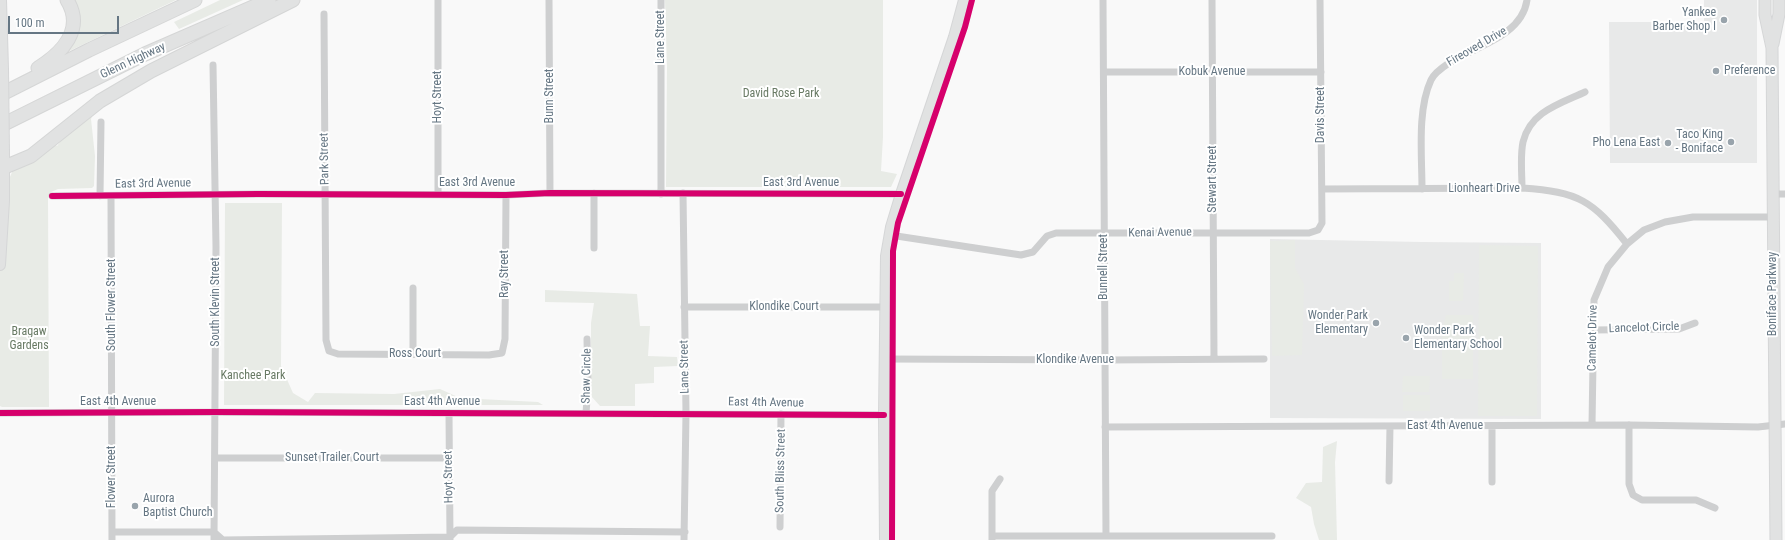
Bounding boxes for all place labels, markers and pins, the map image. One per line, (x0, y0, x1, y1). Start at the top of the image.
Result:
place label: Yankee Barber Shop I (1652, 6, 1716, 34)
marker: Yankee Barber Shop I (1719, 15, 1729, 25)
place label: Preference (1724, 64, 1775, 78)
marker: Preference (1711, 66, 1721, 76)
place label: Taco King - Boniface (1675, 128, 1723, 156)
place label: Pho Lena East (1592, 136, 1660, 150)
marker: Taco King - Boniface (1726, 137, 1736, 147)
marker: Pho Lena East (1663, 138, 1673, 148)
place label: Wonder Park Elementary (1308, 309, 1368, 337)
marker: Wonder Park Elementary (1371, 318, 1381, 328)
place label: Wonder Park Elementary School (1414, 324, 1502, 352)
marker: Wonder Park Elementary School (1401, 333, 1411, 343)
place label: Aurora Baptist Church (143, 492, 213, 520)
marker: Aurora Baptist Church (130, 501, 140, 511)

